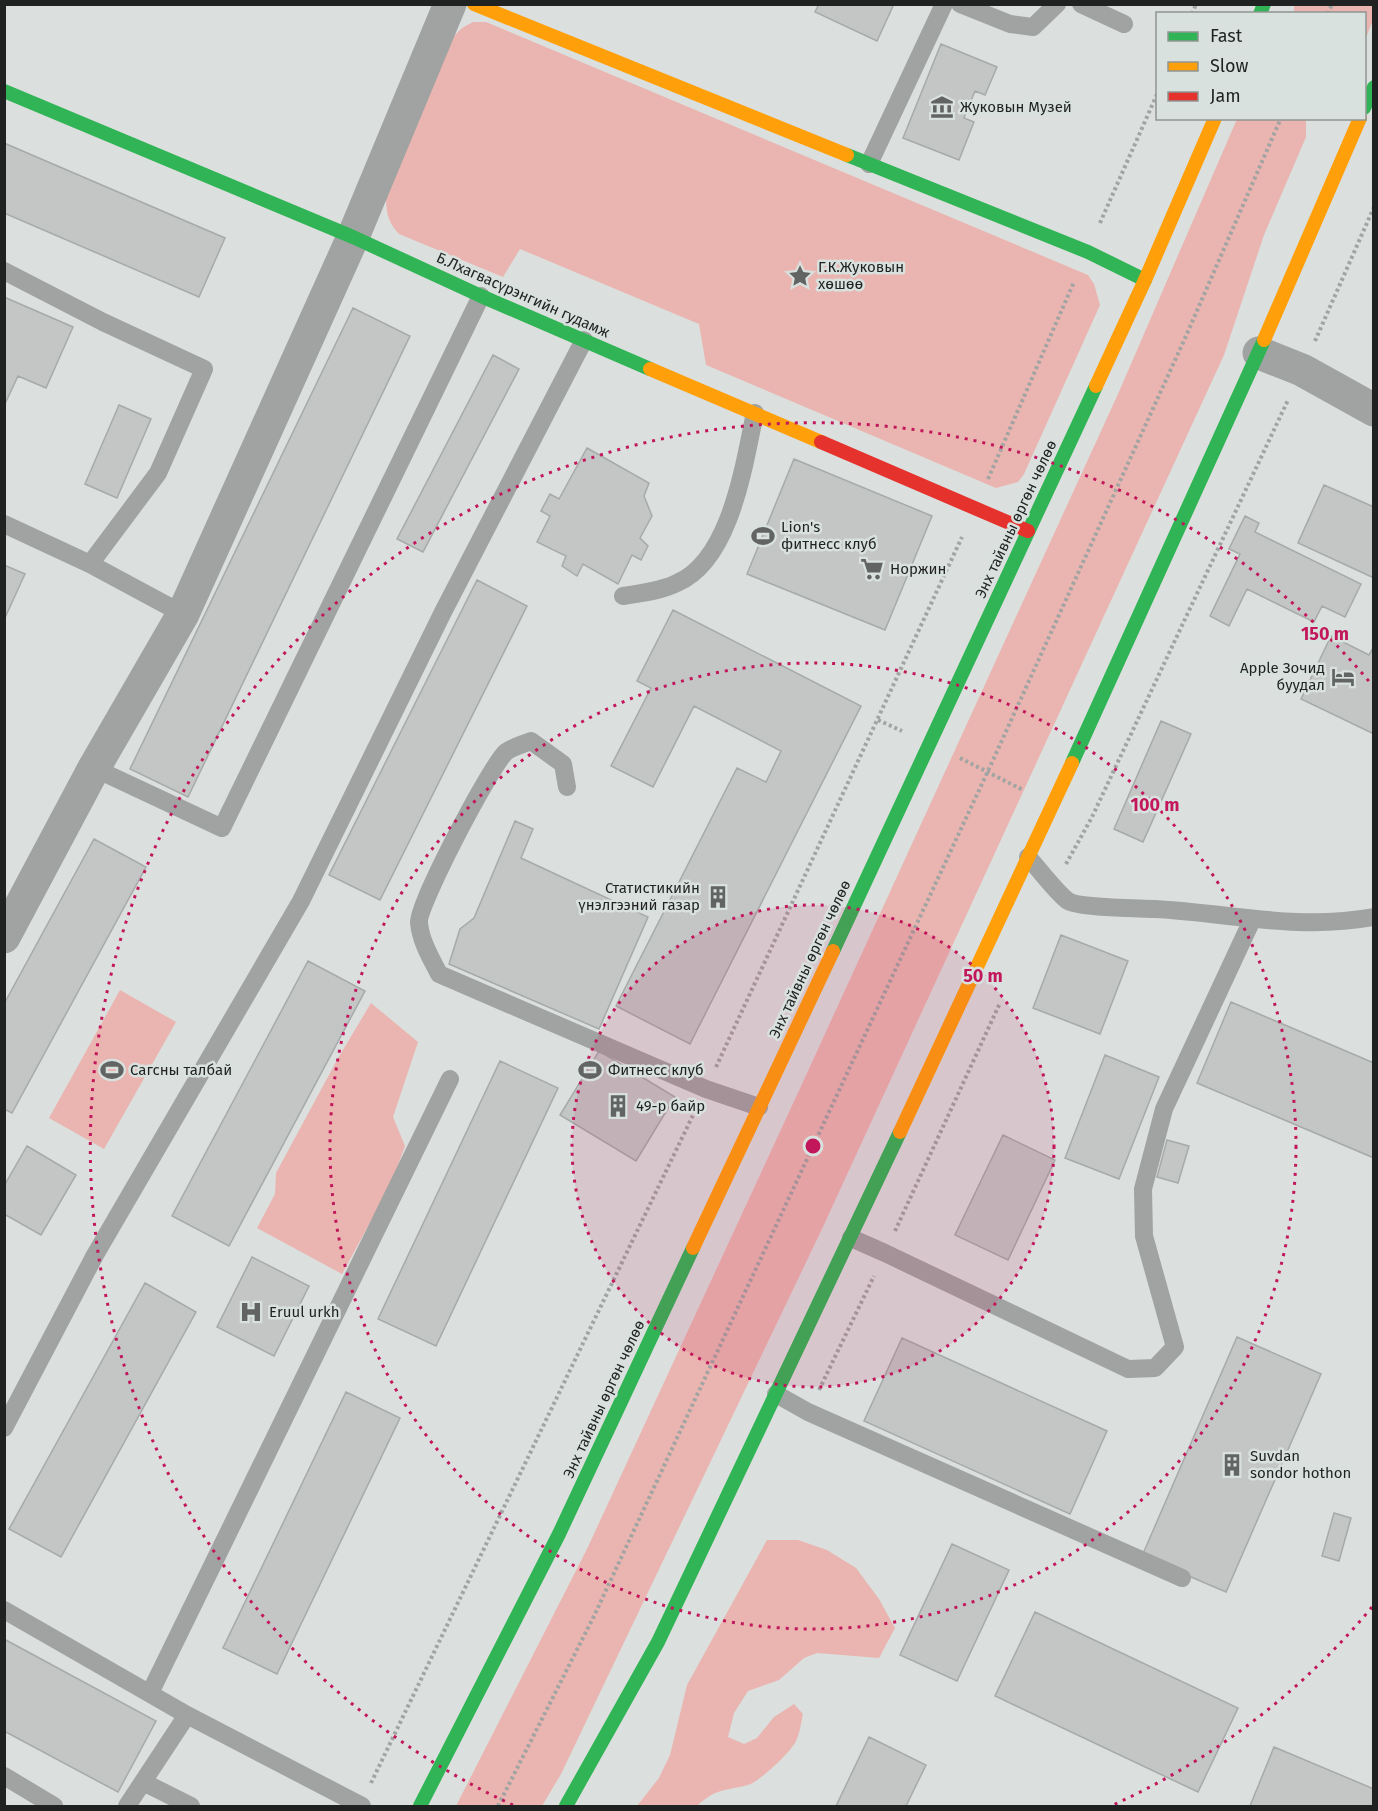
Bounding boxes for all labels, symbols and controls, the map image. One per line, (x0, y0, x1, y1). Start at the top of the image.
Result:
legend (1156, 12, 1366, 120)
text: Fast (1210, 25, 1243, 47)
text: Slow (1210, 55, 1249, 77)
text: Jam (1210, 85, 1241, 107)
museum icon: Жуковын Музей (929, 94, 955, 120)
place label: Жуковын Музей (960, 98, 1072, 116)
street label: Б.Лхагвасүрэнгийн гудамж (434, 249, 613, 342)
place label: Г.К.Жуковын хөшөө (818, 258, 904, 293)
place icon: Г.К.Жуковын хөшөө (787, 263, 813, 289)
street label: Энх тайвны өргөн чөлөө (971, 437, 1061, 601)
place label: Lion's фитнесс клуб (781, 518, 877, 553)
sports icon: Lion's фитнесс клуб (750, 523, 776, 549)
supermarket icon: Норжин (859, 556, 885, 582)
place label: Норжин (890, 560, 946, 578)
text: 150 m (1301, 623, 1349, 645)
place label: Apple Зочид буудал (1240, 659, 1325, 694)
hotel icon: Apple Зочид буудал (1330, 664, 1356, 690)
text: 100 m (1131, 794, 1179, 816)
street label: Энх тайвны өргөн чөлөө (765, 877, 855, 1041)
place label: Статистикийн үнэлгээний газар (578, 879, 700, 914)
building icon: Статистикийн үнэлгээний газар (705, 884, 731, 910)
text: 50 m (963, 965, 1003, 987)
sports icon: Сагсны талбай (99, 1057, 125, 1083)
sports icon: Фитнесс клуб (577, 1057, 603, 1083)
place label: Сагсны талбай (130, 1061, 232, 1079)
place label: Фитнесс клуб (608, 1061, 704, 1079)
building icon: 49-р байр (605, 1093, 631, 1119)
place label: 49-р байр (636, 1097, 705, 1115)
centre of rings (803, 1136, 823, 1156)
hospital icon: Eruul urkh (238, 1299, 264, 1325)
place label: Eruul urkh (269, 1303, 340, 1321)
street label: Энх тайвны өргөн чөлөө (559, 1317, 649, 1481)
place label: Suvdan sondor hothon (1250, 1447, 1351, 1482)
building icon: Suvdan sondor hothon (1219, 1452, 1245, 1478)

